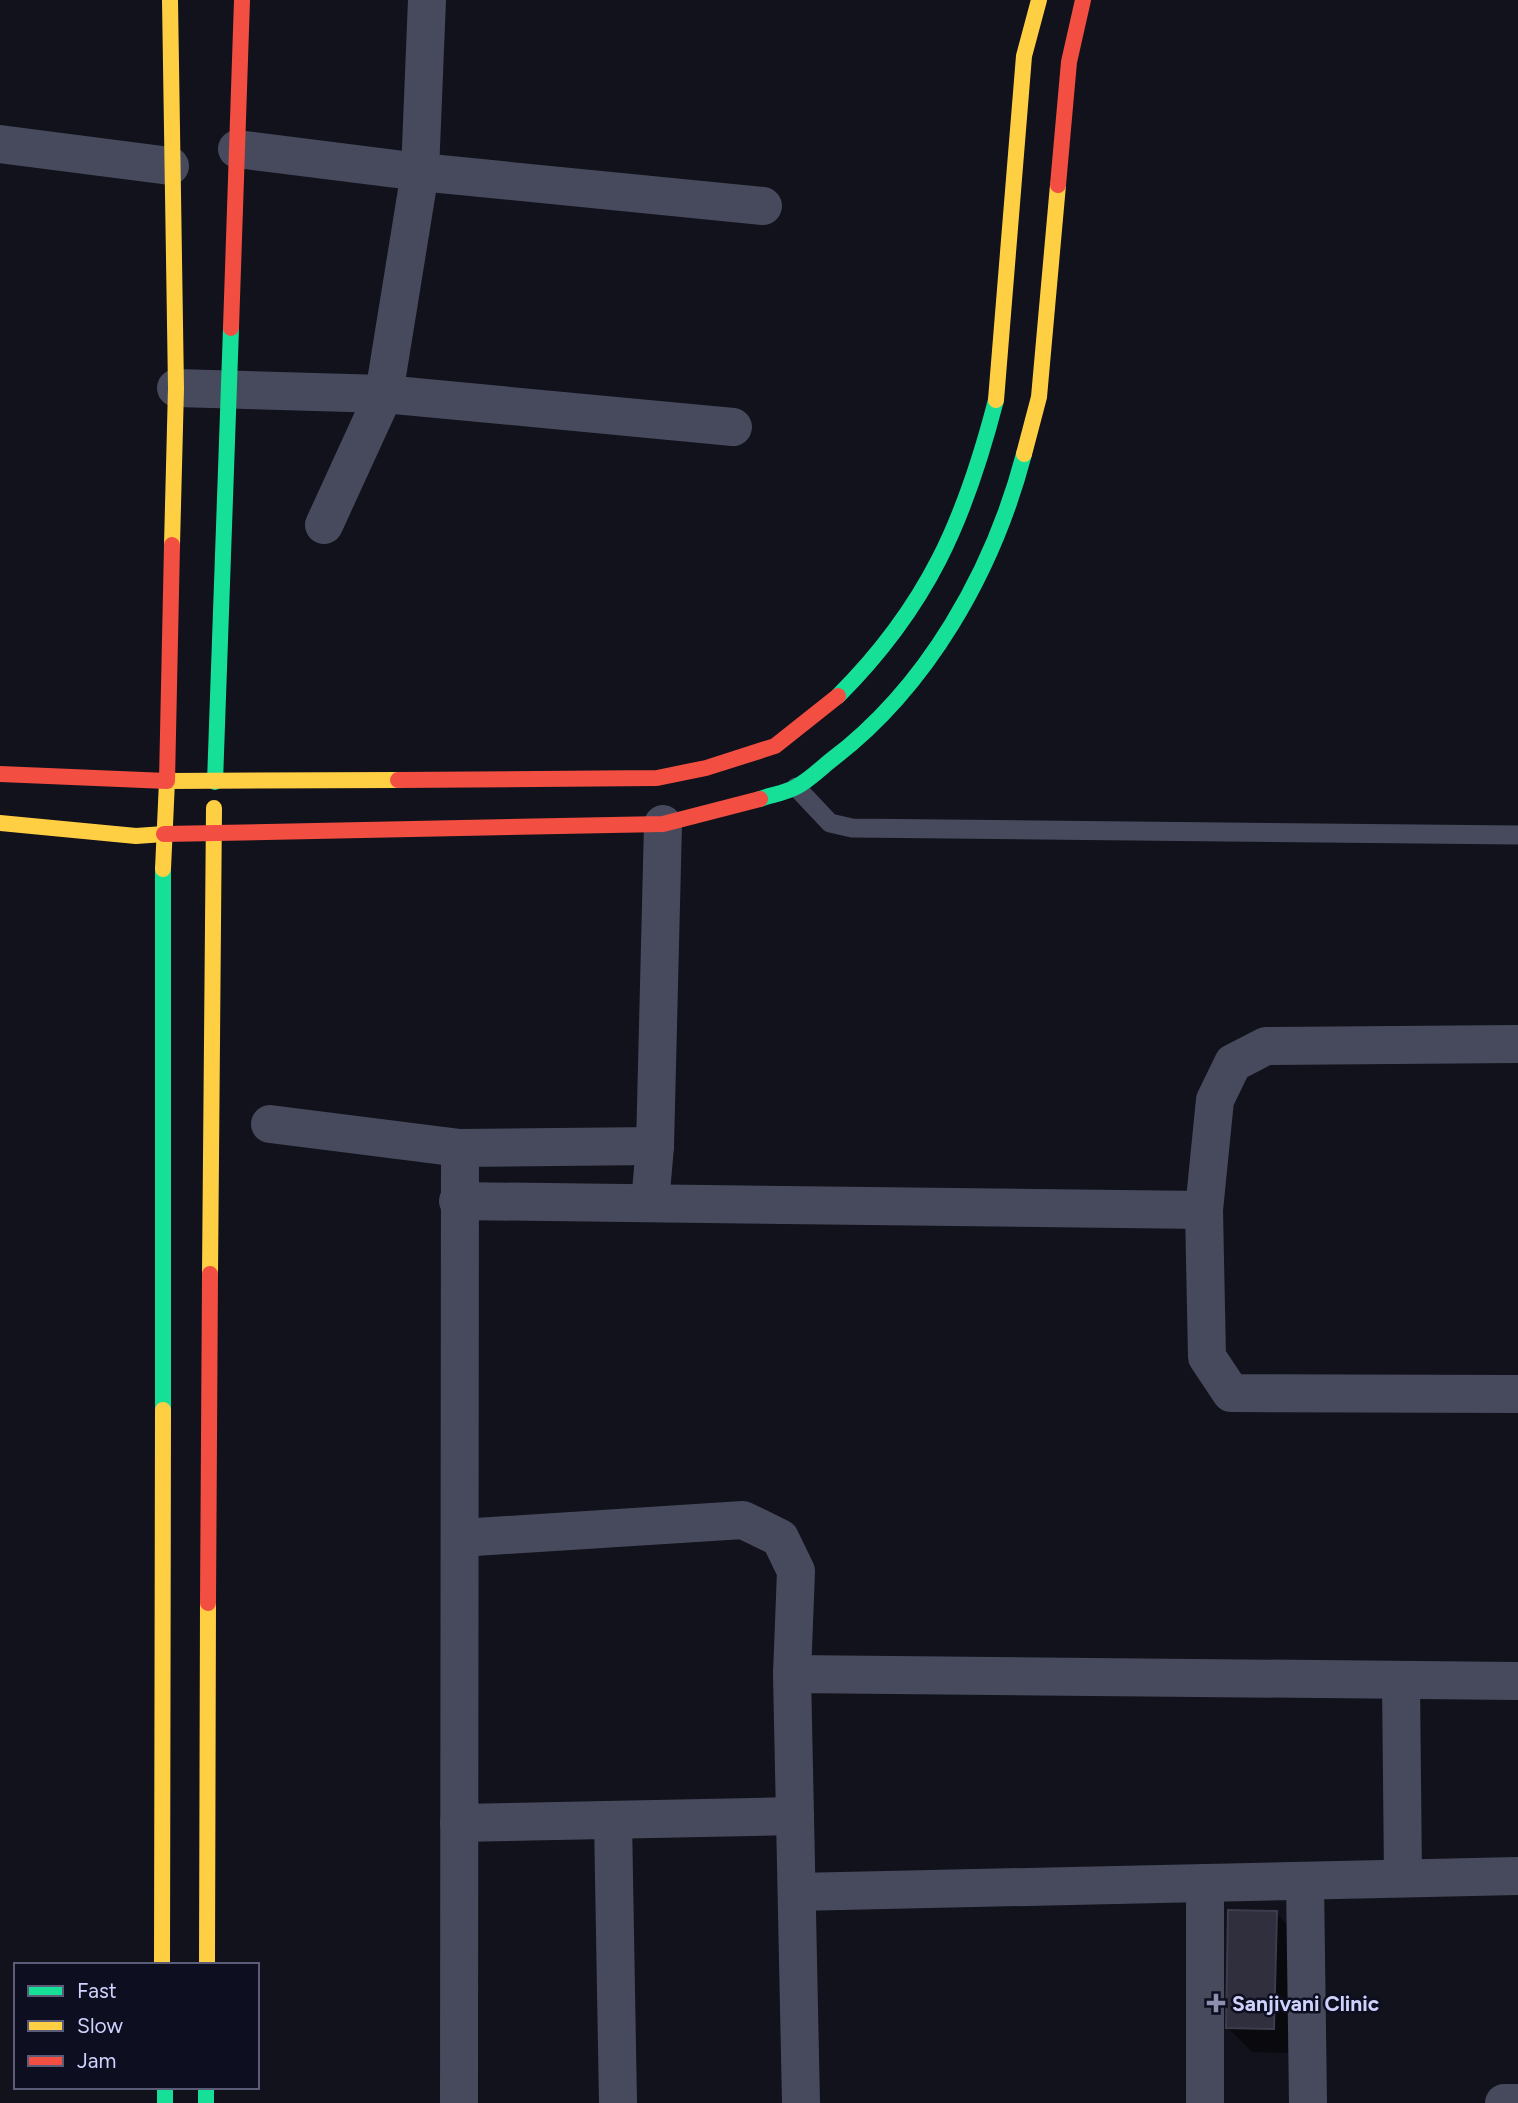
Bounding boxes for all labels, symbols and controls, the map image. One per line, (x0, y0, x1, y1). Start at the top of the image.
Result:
legend (14, 1963, 259, 2089)
text: Fast (77, 1978, 117, 2003)
place label: Sanjivani Clinic (1232, 1991, 1380, 2016)
marker: Sanjivani Clinic (1206, 1993, 1226, 2013)
text: Slow (77, 2013, 123, 2038)
text: Jam (77, 2048, 116, 2073)

